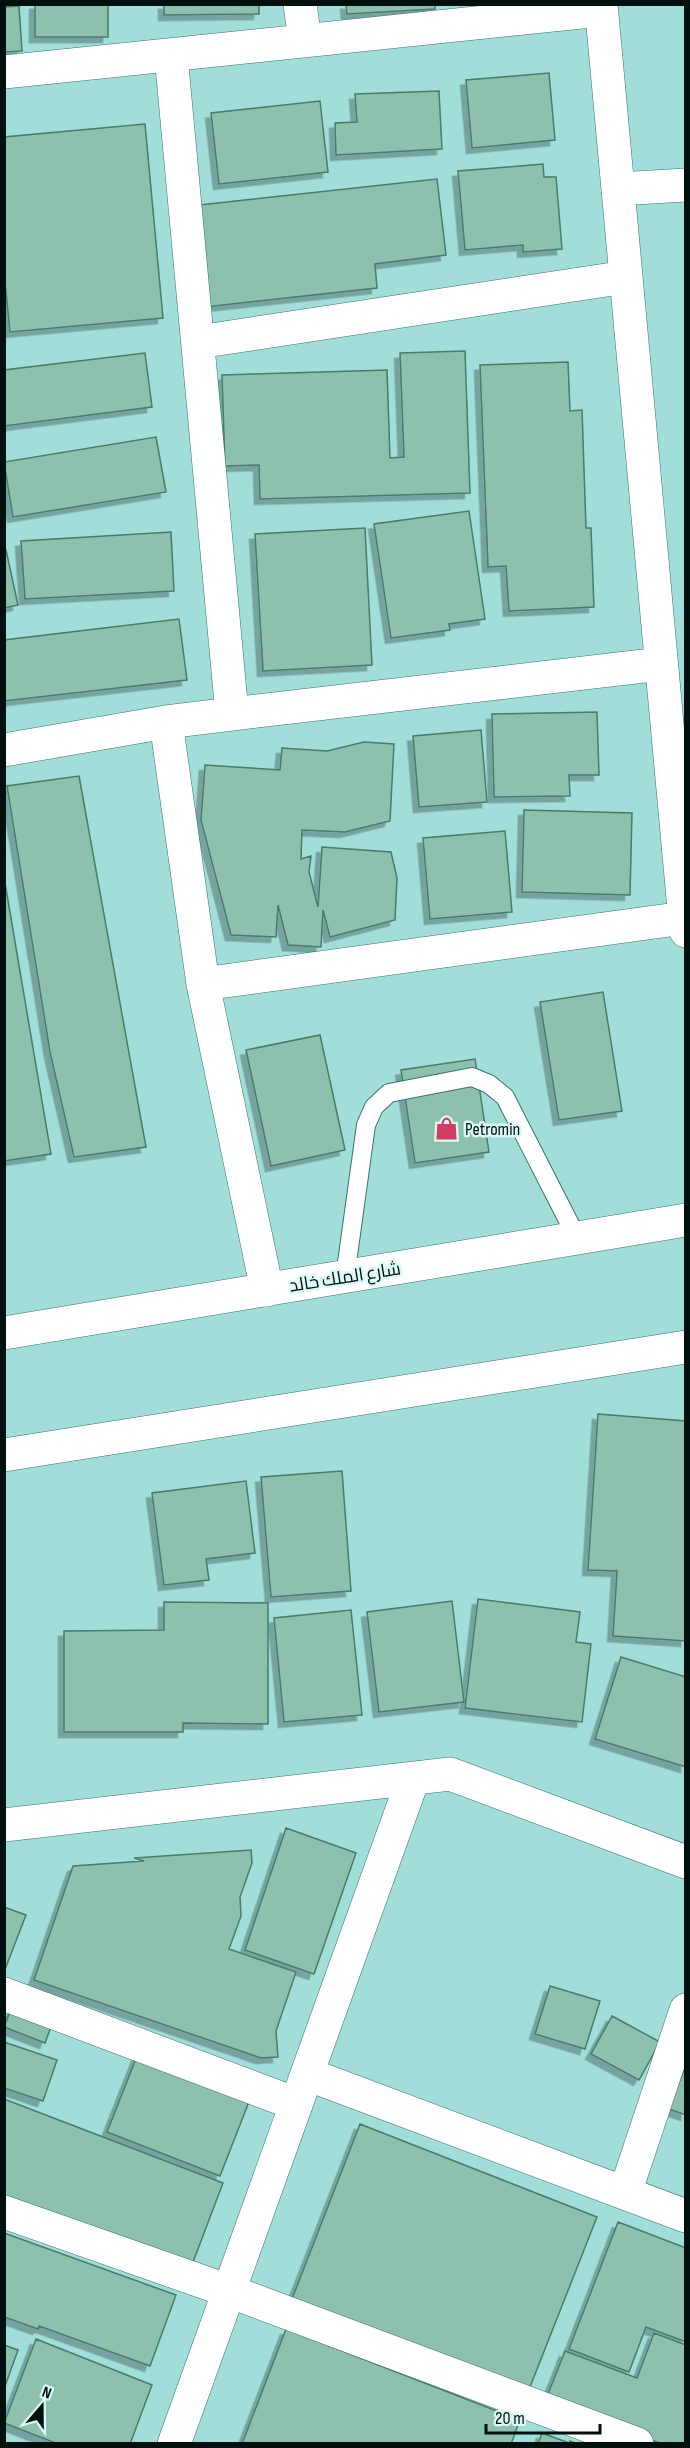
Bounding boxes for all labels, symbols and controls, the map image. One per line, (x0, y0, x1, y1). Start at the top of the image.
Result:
shop icon: Petromin (434, 1116, 460, 1142)
place label: Petromin (465, 1119, 520, 1140)
street label: شارع الملك خالد (288, 1258, 403, 1298)
north arrow (12, 2376, 72, 2436)
text: N (39, 2383, 54, 2404)
scale bar (486, 2397, 600, 2435)
text: 20 m (495, 2408, 525, 2429)

